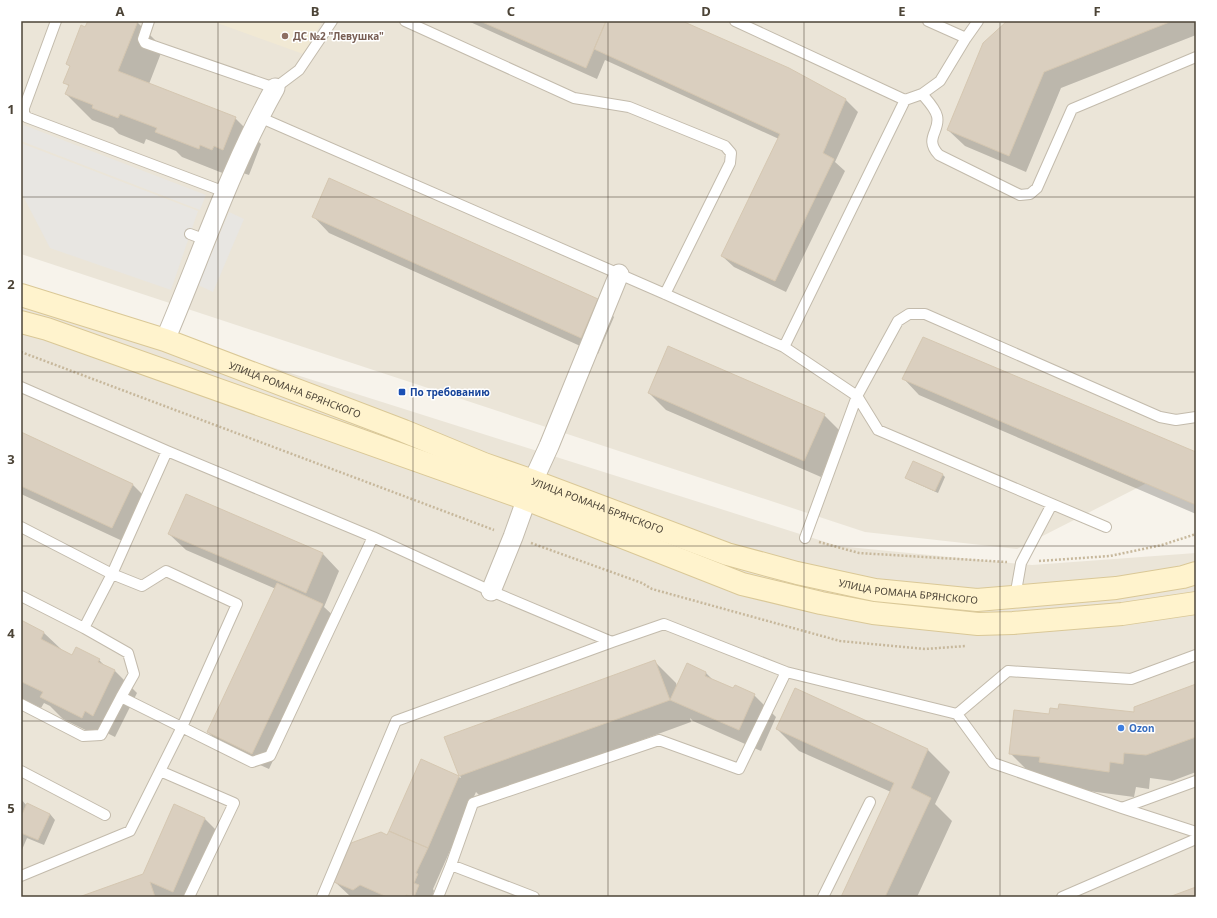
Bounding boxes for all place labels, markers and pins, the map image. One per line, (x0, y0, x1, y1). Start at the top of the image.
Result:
place label: ДС №2 "Левушка" (293, 29, 384, 43)
marker: ДС №2 "Левушка" (280, 31, 290, 41)
place label: По требованию (410, 385, 490, 399)
marker: По требованию (397, 387, 407, 397)
place label: Ozon (1129, 721, 1155, 735)
marker: Ozon (1116, 723, 1126, 733)

